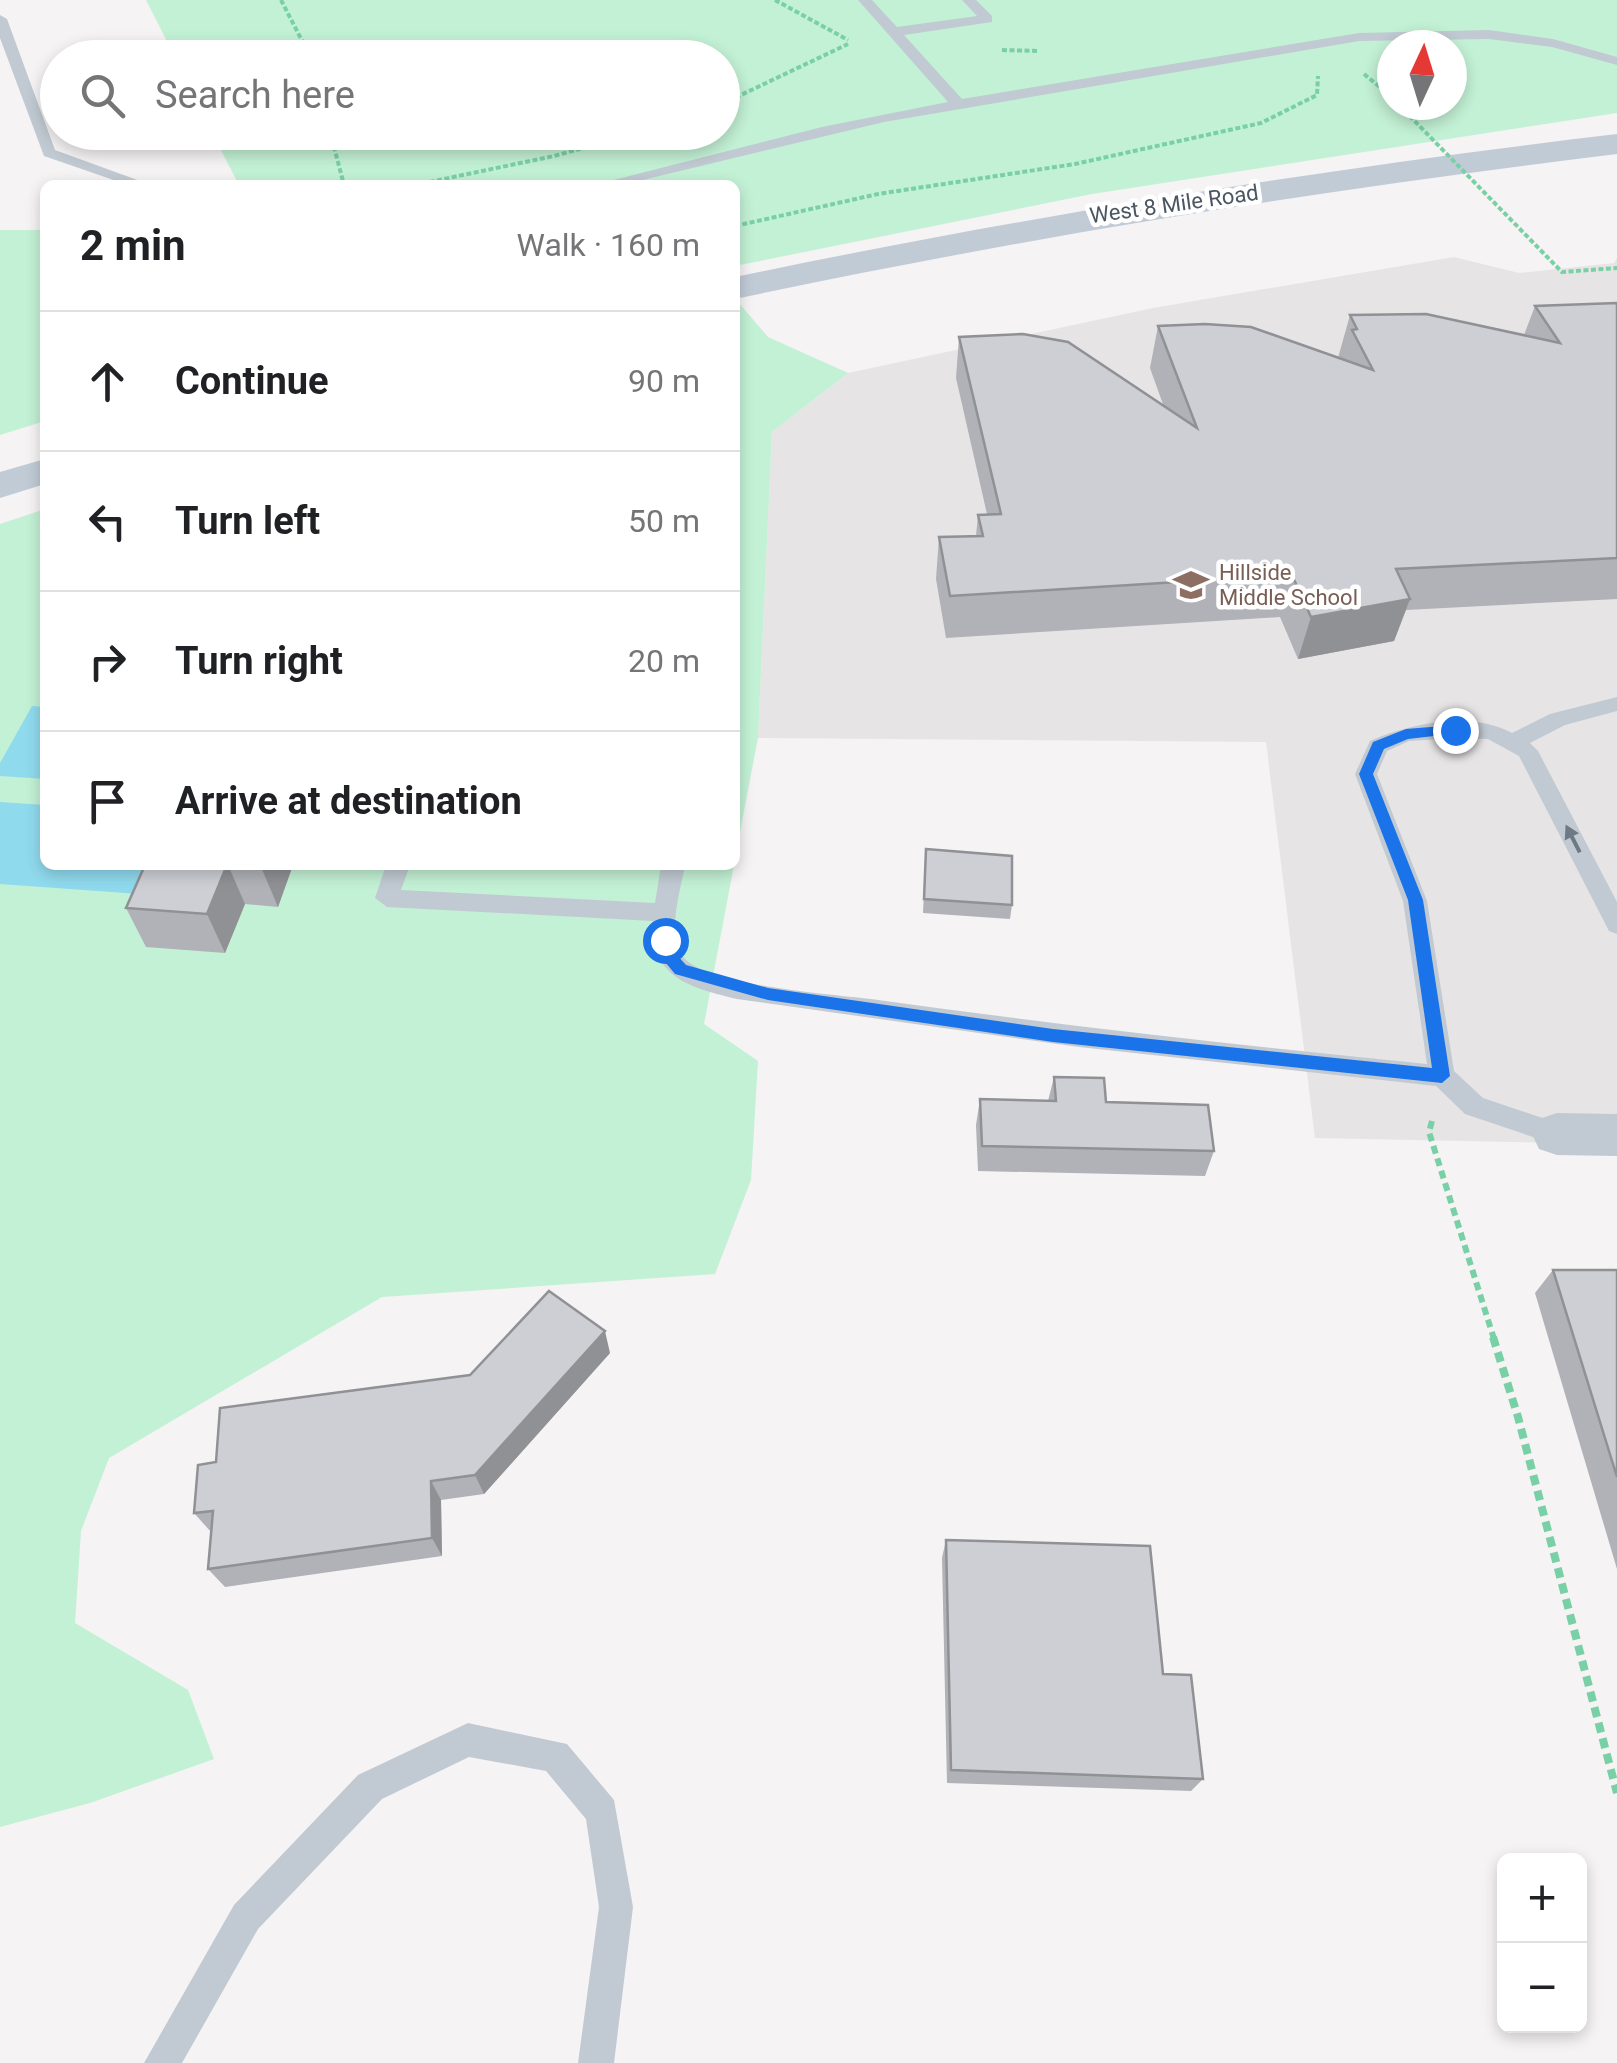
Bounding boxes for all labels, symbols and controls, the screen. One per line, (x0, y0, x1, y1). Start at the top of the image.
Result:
north arrow (1377, 30, 1467, 120)
search box (40, 40, 740, 150)
icon: search (75, 68, 130, 123)
text: Search here (155, 73, 355, 117)
street label: West 8 Mile Road (1088, 180, 1260, 228)
text: 2 min (80, 221, 186, 270)
text: Walk · 160 m (517, 226, 700, 264)
icon: ahead (80, 354, 135, 409)
text: Continue (175, 359, 329, 403)
text: 90 m (628, 362, 700, 400)
icon: left (80, 494, 135, 549)
text: Turn left (175, 499, 320, 543)
text: 50 m (628, 502, 700, 540)
place label: Hillside Middle School (1219, 560, 1358, 610)
school or university icon: Hillside Middle School (1172, 566, 1210, 604)
icon: right (80, 634, 135, 689)
text: Turn right (175, 639, 343, 683)
text: 20 m (628, 642, 700, 680)
route end (1433, 708, 1479, 754)
icon: arrive (80, 774, 135, 829)
text: Arrive at destination (175, 779, 522, 823)
one-way arrow (1565, 824, 1582, 853)
route start (643, 918, 689, 964)
map controls (1497, 1853, 1587, 2033)
button: + (1497, 1853, 1587, 1943)
button: − (1497, 1943, 1587, 2033)

